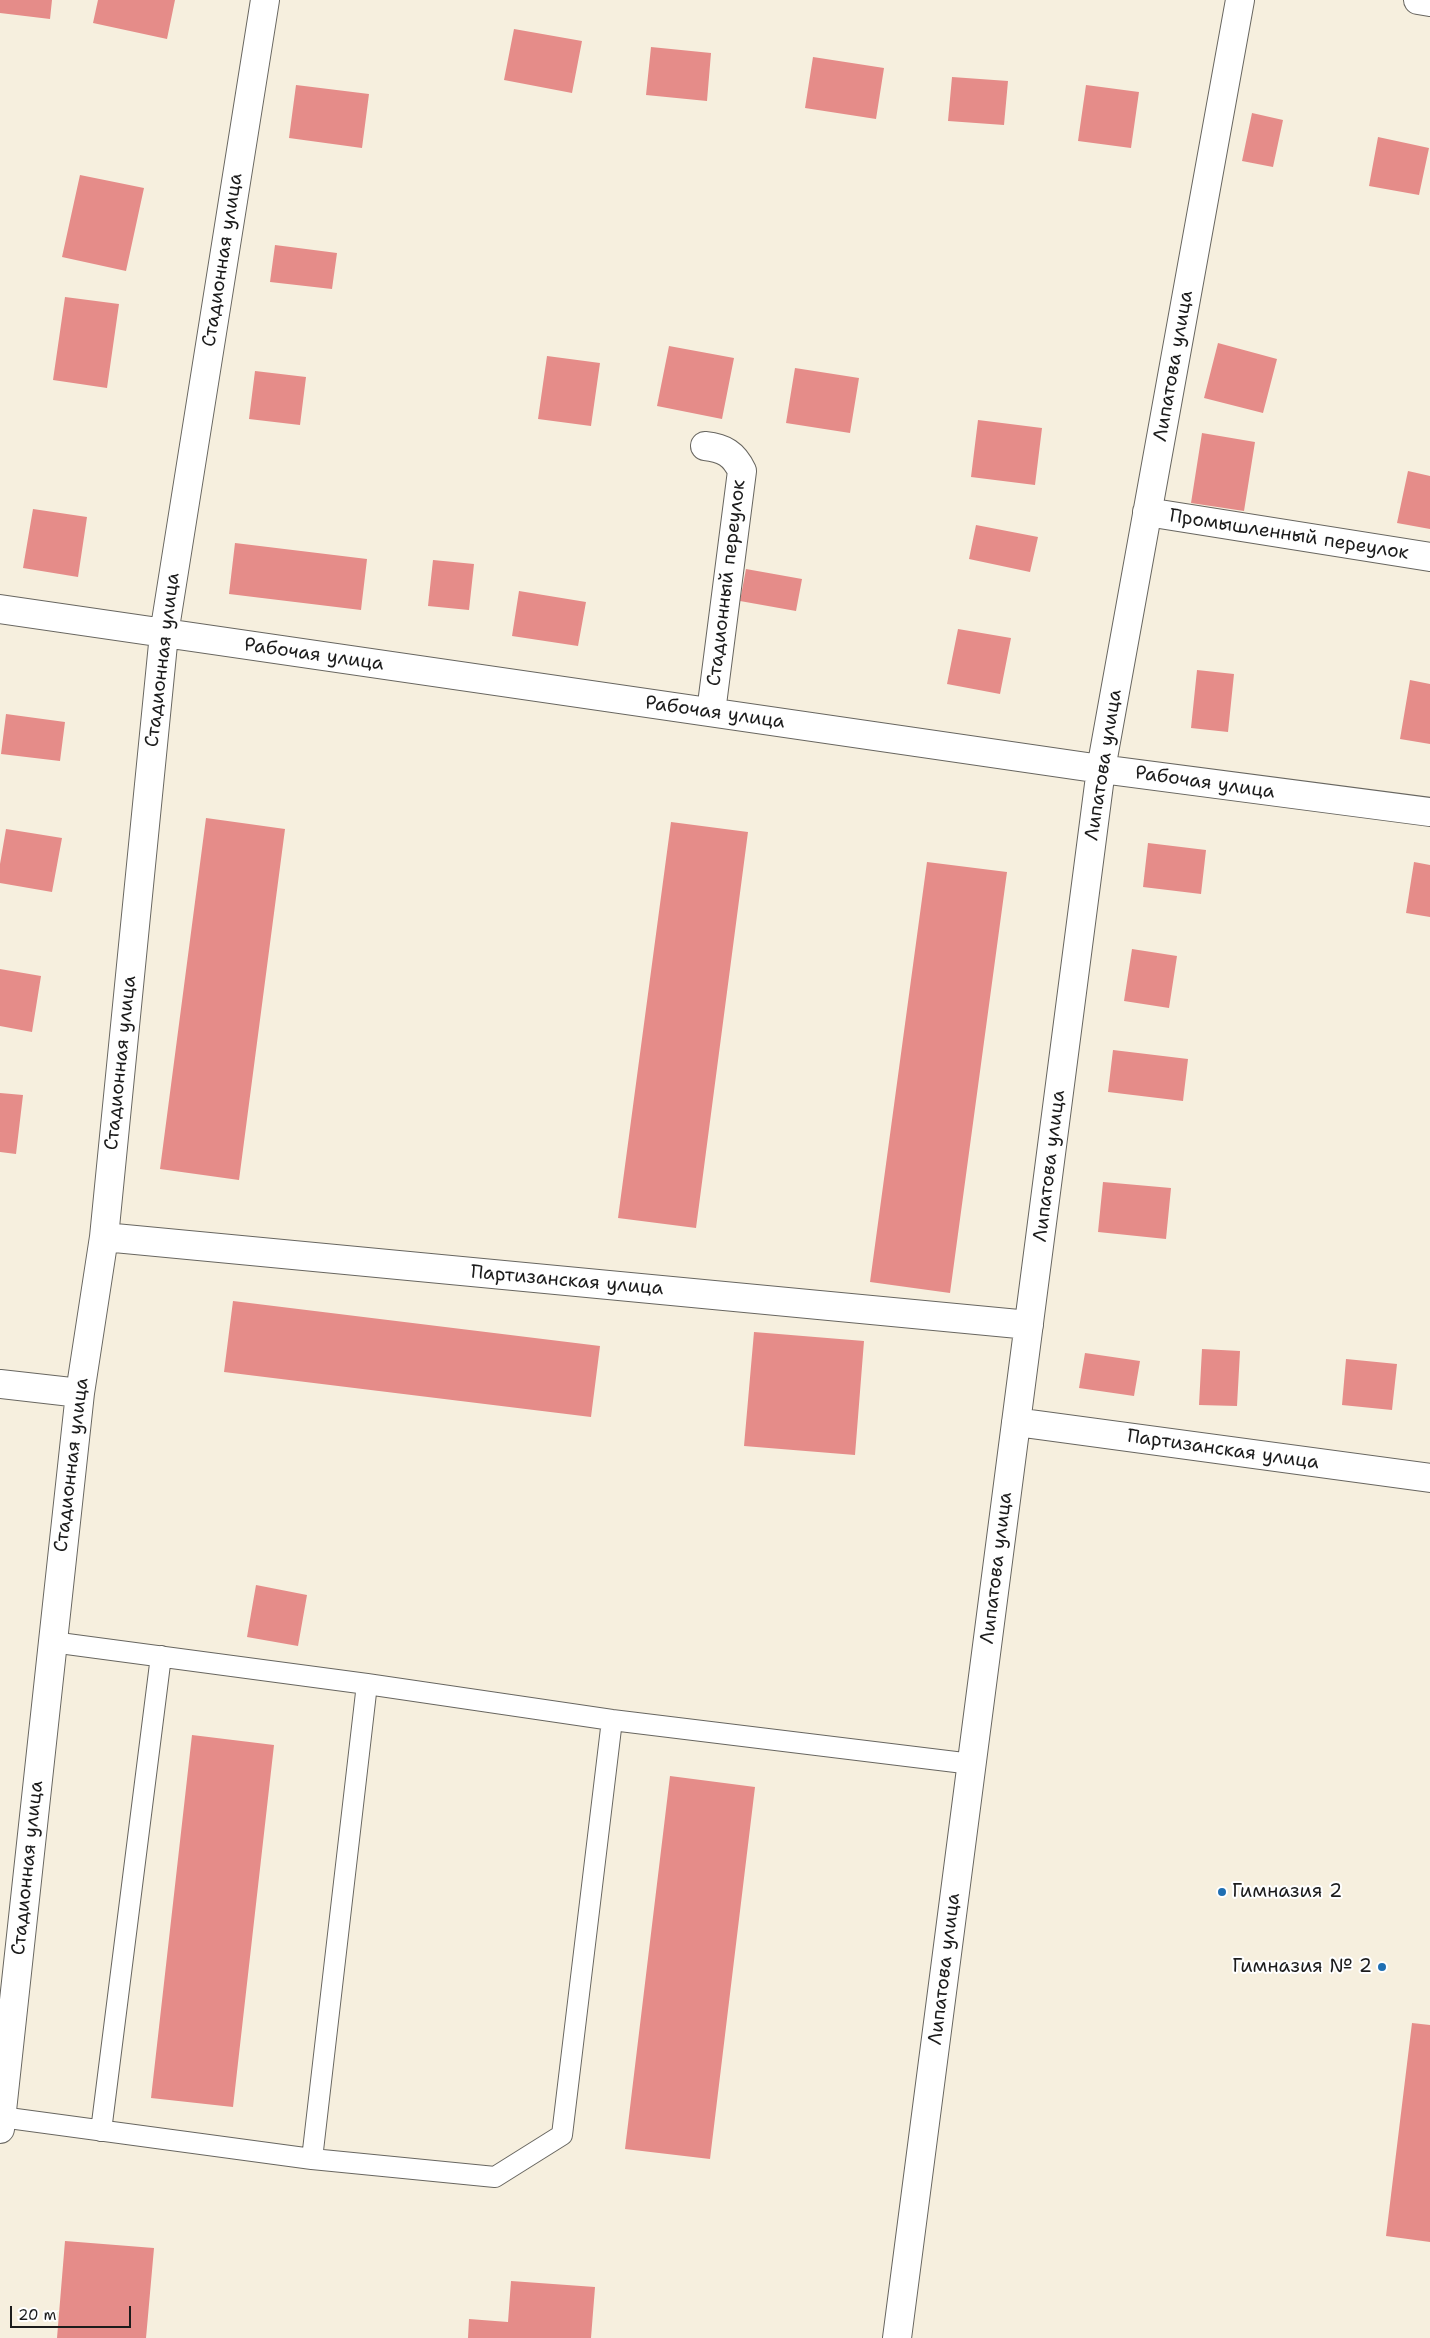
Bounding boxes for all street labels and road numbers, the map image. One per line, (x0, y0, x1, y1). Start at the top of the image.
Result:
street label: Стадионная улица (198, 172, 248, 348)
street label: Липатова улица (1149, 289, 1199, 443)
street label: Стадионный переулок (703, 478, 751, 688)
street label: Промышленный переулок (1168, 505, 1410, 565)
street label: Стадионная улица (141, 571, 185, 749)
street label: Рабочая улица (243, 634, 385, 676)
street label: Липатова улица (1081, 688, 1127, 842)
street label: Рабочая улица (644, 692, 786, 734)
street label: Рабочая улица (1134, 762, 1276, 804)
street label: Стадионная улица (100, 974, 142, 1152)
street label: Липатова улица (1029, 1089, 1071, 1243)
street label: Партизанская улица (470, 1261, 664, 1301)
street label: Стадионная улица (50, 1376, 94, 1554)
street label: Партизанская улица (1126, 1425, 1320, 1475)
street label: Липатова улица (976, 1491, 1018, 1645)
street label: Стадионная улица (7, 1779, 49, 1957)
street label: Липатова улица (924, 1892, 966, 2046)

